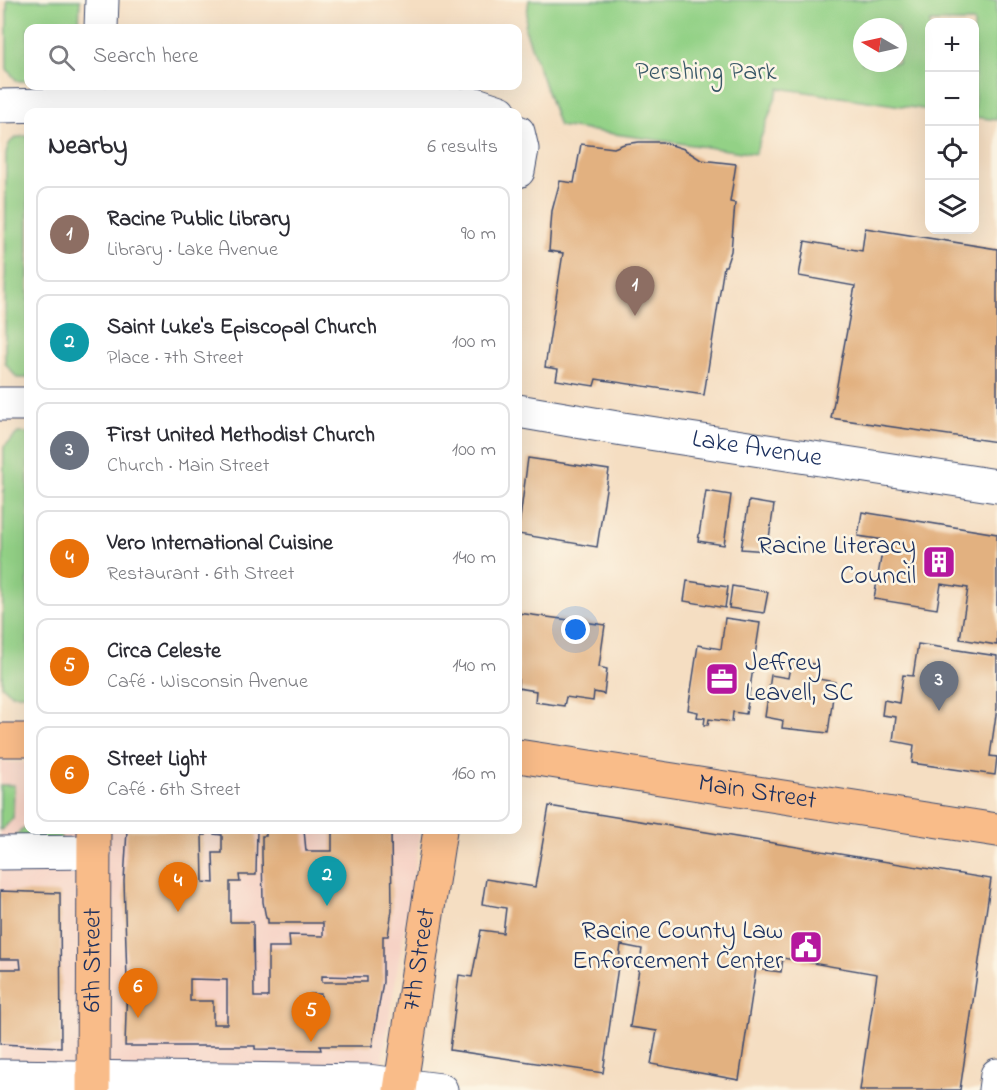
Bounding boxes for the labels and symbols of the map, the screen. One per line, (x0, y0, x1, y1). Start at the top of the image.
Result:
north arrow (853, 18, 907, 72)
park label: Pershing Park (635, 54, 777, 92)
pin: 1 (616, 266, 654, 316)
street label: Lake Avenue (689, 421, 825, 478)
place label: Racine Literacy Council (758, 528, 916, 596)
building icon: Racine Literacy Council (921, 544, 957, 580)
your location (561, 615, 590, 644)
place label: Jeffrey Leavell, SC (745, 645, 853, 713)
office icon: Jeffrey Leavell, SC (704, 661, 740, 697)
pin: 3 (920, 662, 958, 711)
street label: Main Street (695, 765, 819, 821)
pin: 2 (308, 856, 346, 906)
pin: 4 (158, 862, 198, 912)
street label: 7th Street (393, 905, 447, 1014)
street label: 6th Street (74, 907, 113, 1012)
place label: Racine County Law Enforcement Center (572, 913, 784, 981)
public building icon: Racine County Law Enforcement Center (788, 929, 824, 965)
pin: 6 (118, 968, 158, 1018)
pin: 5 (292, 992, 330, 1042)

